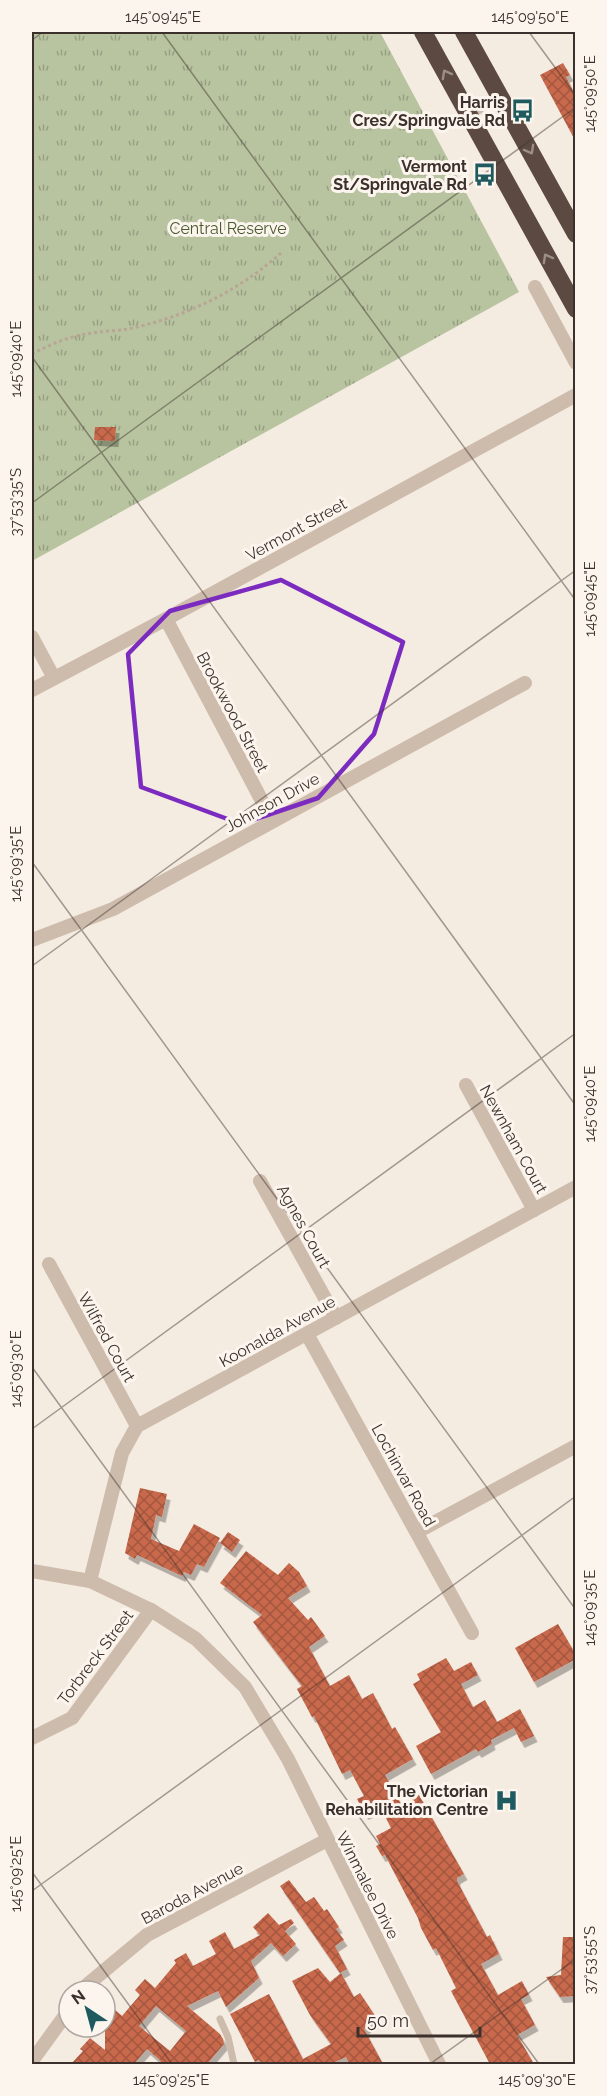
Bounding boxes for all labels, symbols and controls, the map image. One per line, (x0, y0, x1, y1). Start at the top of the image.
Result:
text: 145°09'45"E (125, 8, 201, 26)
text: 145°09'50"E (491, 8, 569, 26)
text: 145°09'50"E (581, 55, 599, 133)
one-way arrow (442, 69, 453, 80)
place label: Harris Cres/Springvale Rd (352, 93, 505, 130)
bus stop icon: Harris Cres/Springvale Rd (510, 98, 536, 124)
one-way arrow (523, 144, 534, 154)
place label: Vermont St/Springvale Rd (333, 157, 467, 194)
bus stop icon: Vermont St/Springvale Rd (472, 162, 498, 188)
park label: Central Reserve (169, 219, 287, 238)
one-way arrow (543, 253, 554, 264)
text: 145°09'40"E (7, 321, 25, 397)
text: 37°53'35"S (7, 468, 25, 536)
street label: Vermont Street (243, 494, 350, 565)
text: 145°09'45"E (581, 561, 599, 637)
street label: Brookwood Street (193, 649, 273, 776)
street label: Johnson Drive (222, 769, 323, 836)
text: 145°09'35"E (7, 826, 25, 902)
text: 145°09'40"E (581, 1066, 599, 1142)
street label: Newnham Court (476, 1081, 552, 1198)
street label: Agnes Court (273, 1181, 334, 1272)
street label: Wilfred Court (74, 1289, 139, 1386)
street label: Koonalda Avenue (216, 1292, 339, 1371)
text: 145°09'30"E (7, 1330, 25, 1408)
street label: Lochinvar Road (368, 1421, 440, 1530)
text: 145°09'35"E (581, 1570, 599, 1646)
street label: Torbreck Street (54, 1606, 138, 1708)
place label: The Victorian Rehabilitation Centre (325, 1782, 488, 1819)
hospital icon: The Victorian Rehabilitation Centre (493, 1787, 519, 1813)
street label: Winmalee Drive (332, 1828, 403, 1942)
text: 145°09'25"E (7, 1836, 25, 1912)
street label: Baroda Avenue (138, 1859, 246, 1928)
text: 37°53'55"S (581, 1926, 599, 1994)
north arrow (57, 1979, 117, 2039)
text: N (68, 1986, 89, 2009)
scale bar (358, 2000, 480, 2038)
text: 50 m (367, 2010, 409, 2031)
text: 145°09'25"E (133, 2071, 209, 2089)
text: 145°09'30"E (498, 2071, 576, 2089)

